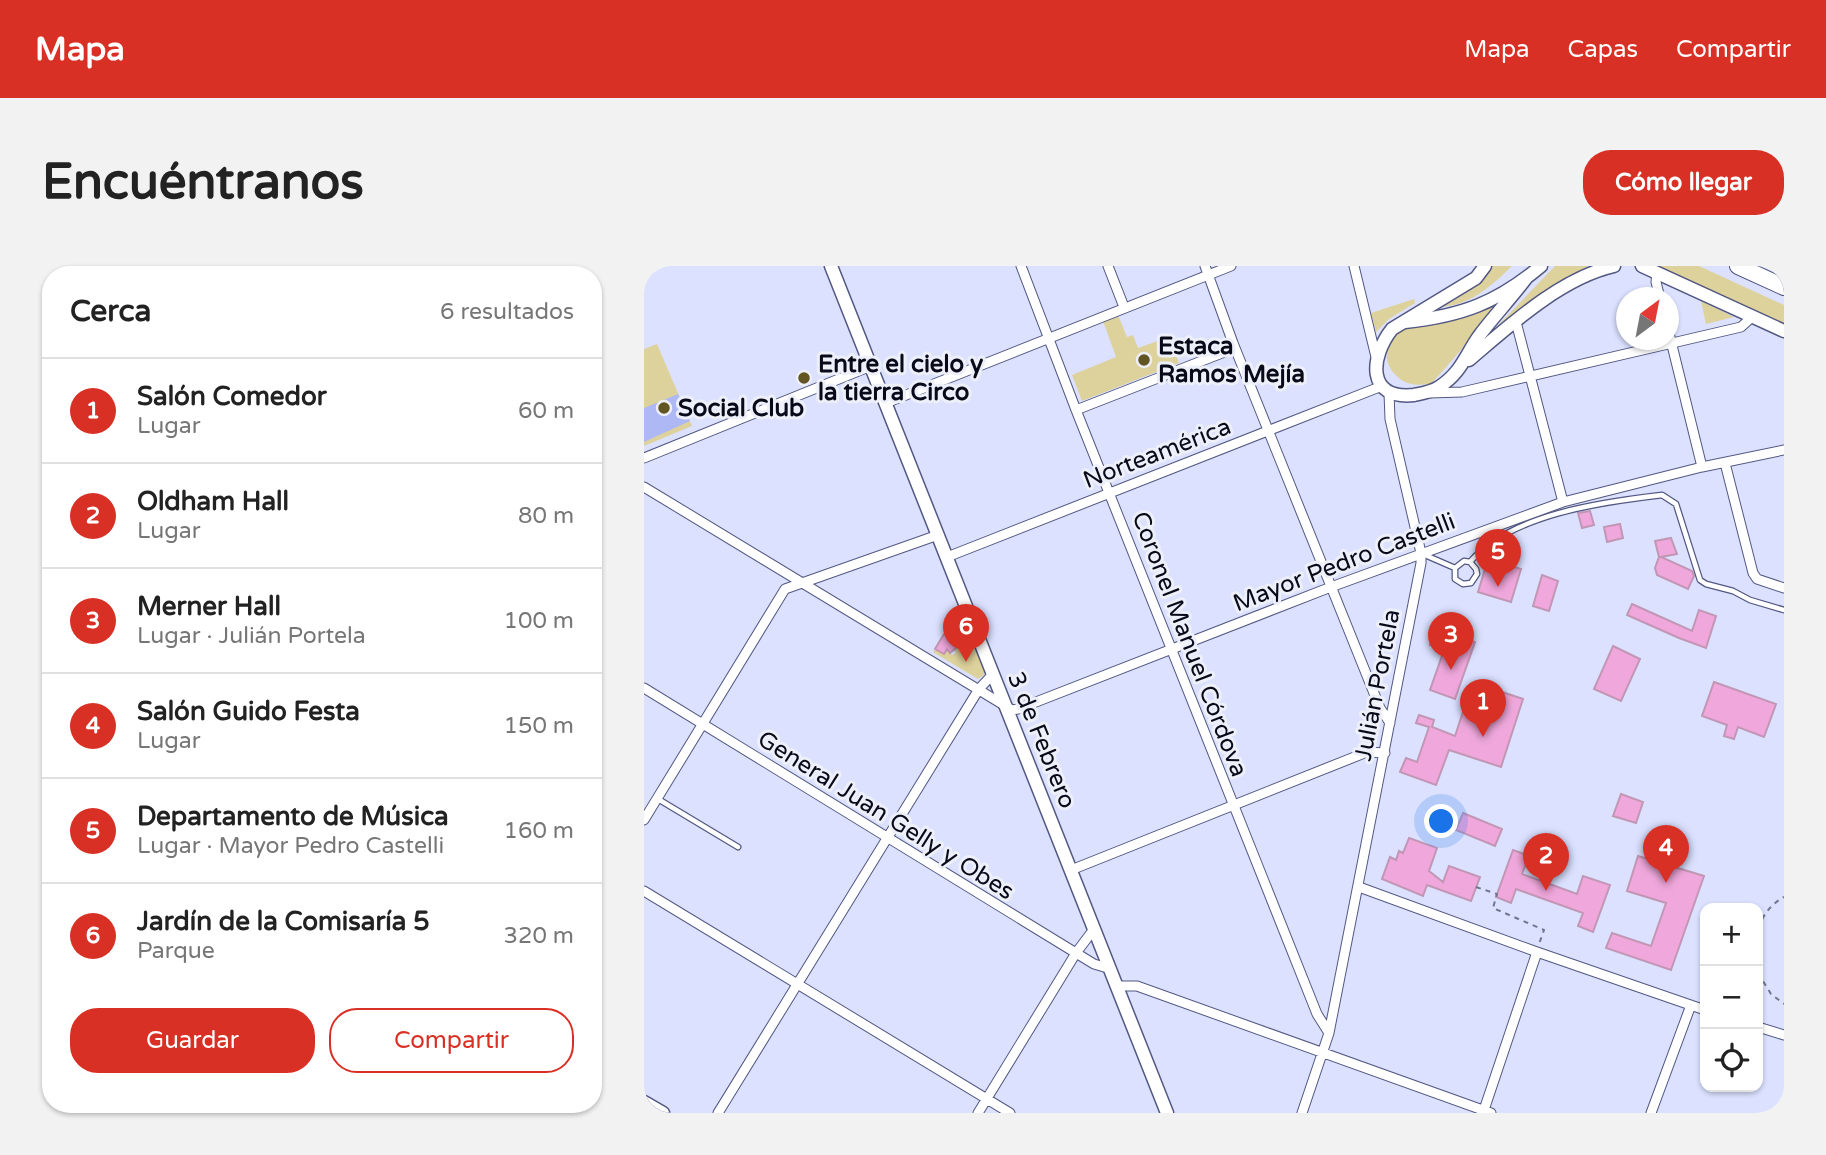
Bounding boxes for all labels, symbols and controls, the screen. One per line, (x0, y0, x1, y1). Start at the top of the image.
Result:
text: Mapa (35, 30, 125, 69)
text: Mapa (1464, 35, 1530, 64)
text: Capas (1568, 35, 1638, 64)
text: Compartir (1676, 35, 1791, 64)
button: Cómo llegar (1583, 150, 1784, 215)
text: Encuéntranos (42, 153, 364, 212)
north arrow (1616, 287, 1679, 350)
text: Cerca (70, 293, 151, 330)
text: 6 resultados (440, 298, 574, 326)
place label: Estaca Ramos Mejía (1158, 332, 1305, 389)
place label: Entre el cielo y la tierra Circo (818, 350, 983, 407)
marker: Estaca Ramos Mejía (1136, 352, 1152, 368)
marker: Entre el cielo y la tierra Circo (796, 370, 812, 386)
text: Salón Comedor (137, 381, 327, 412)
place label: Social Club (678, 394, 804, 423)
text: 1 (86, 397, 100, 425)
text: 60 m (518, 397, 574, 425)
marker: Social Club (656, 400, 672, 416)
text: Lugar (137, 412, 201, 440)
street label: Norteamérica (1079, 412, 1235, 495)
text: Oldham Hall (137, 486, 289, 517)
text: 2 (86, 502, 100, 530)
text: 80 m (518, 502, 574, 530)
street label: Coronel Manuel Córdova (1126, 507, 1254, 781)
street label: Mayor Pedro Castelli (1229, 507, 1459, 618)
text: Lugar (137, 517, 201, 545)
pin: 5 (1475, 529, 1521, 587)
text: Merner Hall (137, 591, 281, 622)
pin: 6 (943, 604, 989, 662)
text: 3 (86, 607, 100, 635)
text: 100 m (504, 607, 574, 635)
street label: Julián Portela (1349, 607, 1406, 763)
pin: 3 (1428, 612, 1474, 670)
text: Lugar · Julián Portela (137, 622, 366, 650)
street label: 3 de Febrero (1001, 668, 1082, 813)
pin: 1 (1460, 679, 1506, 737)
text: Salón Guido Festa (137, 696, 360, 727)
text: 4 (86, 712, 100, 740)
text: 150 m (504, 712, 574, 740)
street label: General Juan Gelly y Obes (752, 725, 1019, 906)
text: Lugar (137, 727, 201, 755)
text: Departamento de Música (137, 801, 449, 832)
your location (1424, 804, 1458, 838)
text: 5 (86, 817, 100, 845)
text: 160 m (504, 817, 574, 845)
pin: 4 (1643, 825, 1689, 883)
text: Lugar · Mayor Pedro Castelli (137, 832, 444, 860)
pin: 2 (1523, 833, 1569, 891)
map controls (1700, 903, 1763, 1092)
button: + (1700, 903, 1763, 966)
text: Jardín de la Comisaría 5 (137, 906, 430, 937)
text: 6 (86, 922, 100, 950)
text: 320 m (504, 922, 574, 950)
text: Parque (137, 937, 215, 965)
button: − (1700, 966, 1763, 1029)
button: Guardar (70, 1008, 315, 1073)
button: Compartir (329, 1008, 574, 1073)
button: locate (1700, 1029, 1763, 1092)

